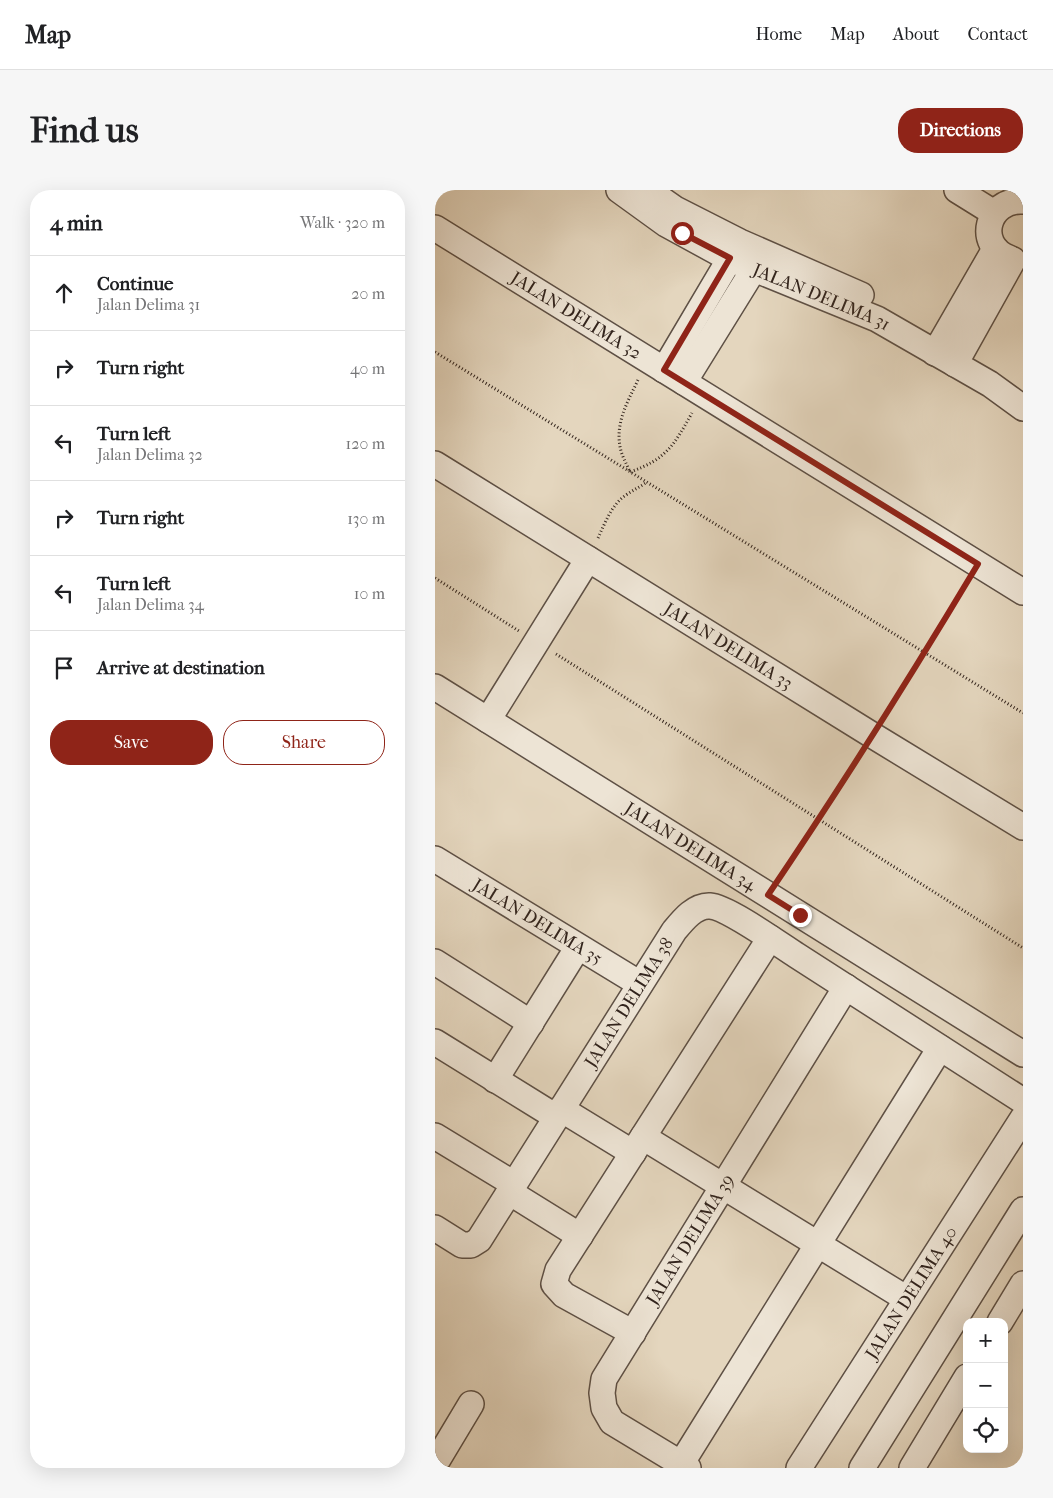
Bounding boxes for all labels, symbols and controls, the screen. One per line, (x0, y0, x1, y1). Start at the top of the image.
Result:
text: Map (25, 21, 71, 49)
text: Home (755, 24, 802, 45)
text: Map (830, 24, 865, 45)
text: About (893, 24, 939, 45)
text: Contact (967, 24, 1028, 45)
button: Directions (898, 108, 1023, 153)
text: Find us (30, 110, 139, 151)
text: 4 min (50, 211, 103, 235)
text: Walk · 320 m (300, 213, 385, 232)
route start (671, 222, 694, 245)
street label: JALAN DELIMA 31 (748, 259, 894, 335)
street label: JALAN DELIMA 32 (505, 266, 645, 364)
text: Continue (97, 273, 173, 295)
icon: ahead (50, 279, 78, 307)
text: 20 m (351, 284, 385, 303)
text: Jalan Delima 31 (97, 295, 200, 314)
icon: right (50, 354, 78, 382)
text: Turn right (97, 357, 184, 379)
text: 40 m (350, 359, 385, 378)
text: Turn left (97, 423, 171, 445)
icon: left (50, 429, 78, 457)
text: 120 m (346, 434, 385, 453)
text: Jalan Delima 32 (97, 445, 203, 464)
icon: right (50, 504, 78, 532)
text: Turn right (97, 507, 184, 529)
text: 130 m (347, 509, 385, 528)
text: Turn left (97, 573, 171, 595)
icon: left (50, 579, 78, 607)
text: 10 m (354, 584, 385, 603)
text: Jalan Delima 34 (97, 595, 204, 614)
street label: JALAN DELIMA 33 (658, 597, 796, 694)
icon: arrive (50, 654, 78, 682)
text: Arrive at destination (97, 657, 265, 679)
button: Save (50, 720, 213, 765)
button: Share (223, 720, 385, 765)
street label: JALAN DELIMA 34 (619, 797, 760, 896)
street label: JALAN DELIMA 35 (467, 873, 606, 970)
route end (789, 904, 812, 927)
street label: JALAN DELIMA 38 (579, 934, 678, 1073)
street label: JALAN DELIMA 39 (641, 1171, 739, 1311)
street label: JALAN DELIMA 40 (860, 1223, 962, 1365)
map controls (963, 1318, 1008, 1453)
button: + (963, 1318, 1008, 1363)
button: − (963, 1363, 1008, 1408)
button: locate (963, 1408, 1008, 1453)

